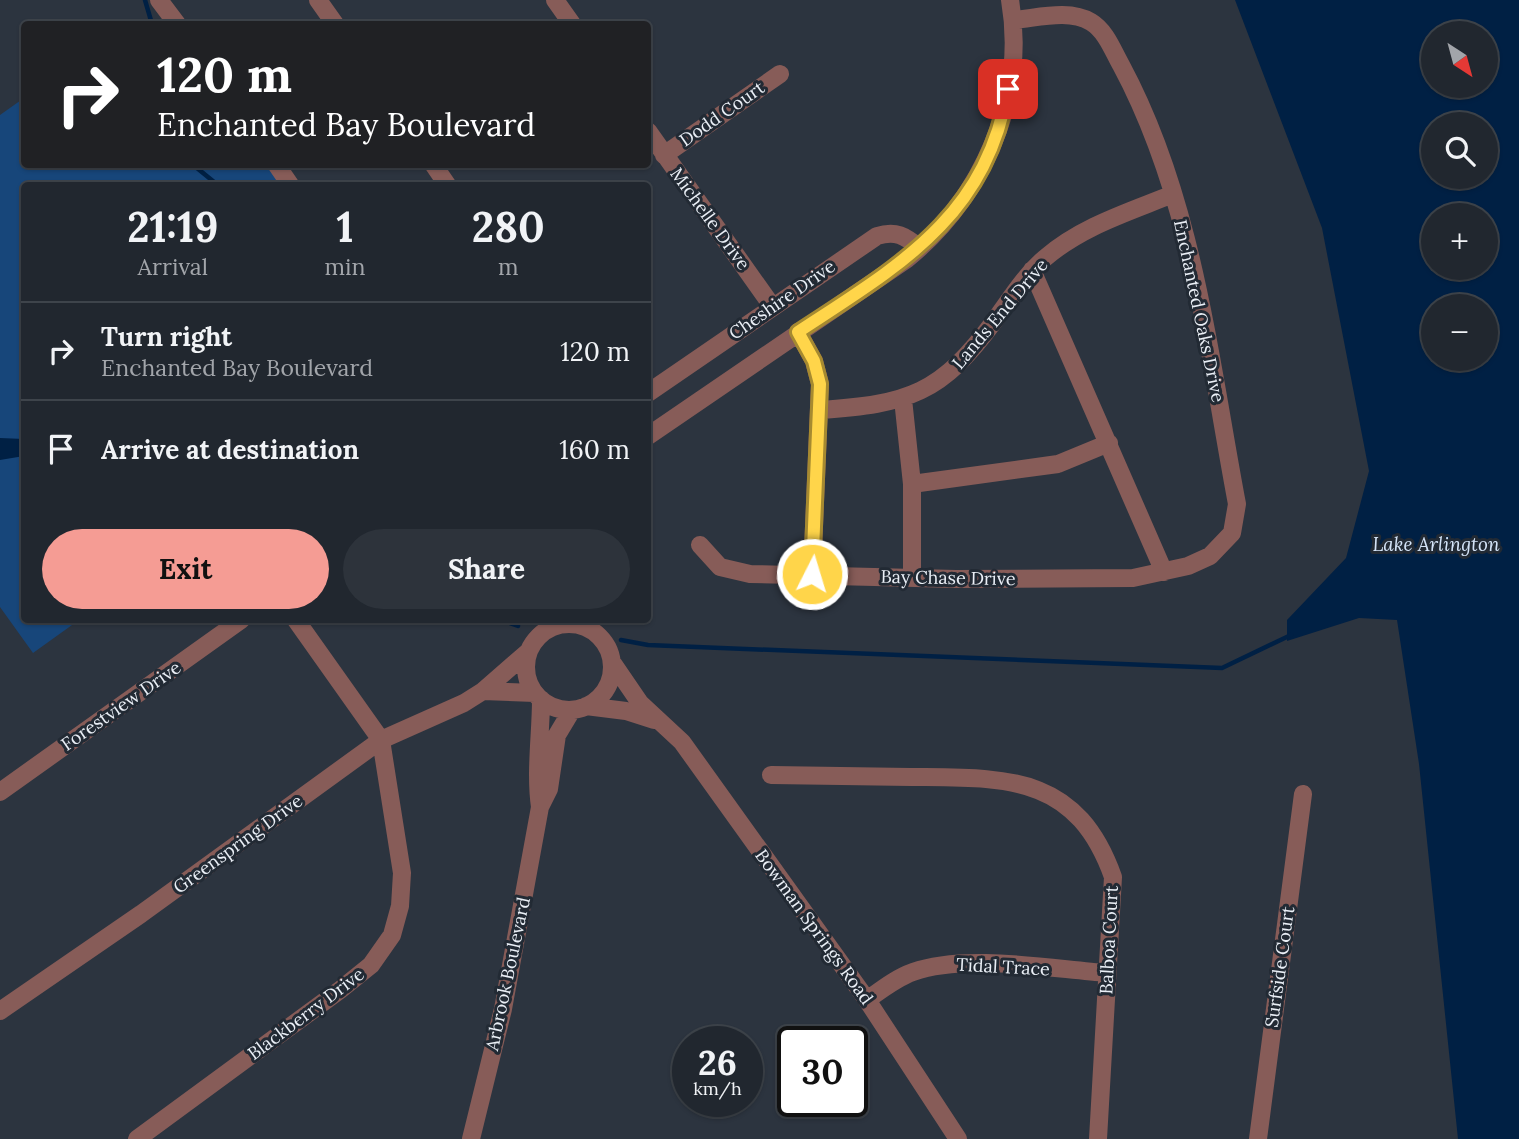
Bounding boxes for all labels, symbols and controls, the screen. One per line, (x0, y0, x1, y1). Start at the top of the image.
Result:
north arrow (1421, 21, 1498, 98)
map controls (1421, 21, 1498, 371)
text: 120 m (157, 43, 292, 105)
icon: right (42, 49, 133, 140)
pin (978, 59, 1038, 119)
icon: arrive (989, 70, 1027, 108)
street label: Dodd Court (675, 76, 769, 151)
text: Enchanted Bay Boulevard (157, 104, 535, 145)
button: search (1421, 112, 1498, 189)
street label: Michelle Drive (666, 163, 755, 275)
text: 21:19 (127, 200, 218, 254)
text: 1 (337, 200, 354, 254)
text: 280 (472, 200, 545, 254)
button: + (1421, 203, 1498, 280)
street label: Enchanted Oaks Drive (1169, 218, 1230, 404)
text: Arrival (138, 252, 208, 281)
text: min (325, 252, 366, 281)
text: m (498, 252, 519, 281)
street label: Lands End Drive (947, 253, 1053, 374)
street label: Cheshire Drive (724, 254, 839, 345)
button: − (1421, 294, 1498, 371)
text: Turn right (101, 320, 232, 353)
icon: right (42, 332, 80, 370)
text: 120 m (560, 335, 630, 368)
text: Enchanted Bay Boulevard (101, 353, 373, 382)
icon: arrive (42, 430, 80, 468)
text: Arrive at destination (101, 433, 359, 466)
text: 160 m (559, 433, 630, 466)
button: Exit (42, 529, 329, 609)
button: Share (343, 529, 630, 609)
water label: Lake Arlington (1372, 532, 1500, 556)
position arrow (775, 537, 849, 611)
street label: Bay Chase Drive (880, 565, 1016, 590)
street label: Forestview Drive (56, 656, 185, 755)
street label: Greenspring Drive (169, 789, 307, 898)
street label: Bowman Springs Road (750, 845, 879, 1009)
street label: Balboa Court (1094, 885, 1123, 995)
street label: Arbrook Boulevard (480, 895, 535, 1054)
street label: Surfside Court (1260, 905, 1299, 1029)
street label: Tidal Trace (956, 953, 1051, 980)
street label: Blackberry Drive (243, 962, 369, 1065)
speed limit sign: 30 (777, 1026, 868, 1117)
text: 26 (698, 1040, 737, 1085)
text: km/h (693, 1077, 742, 1100)

